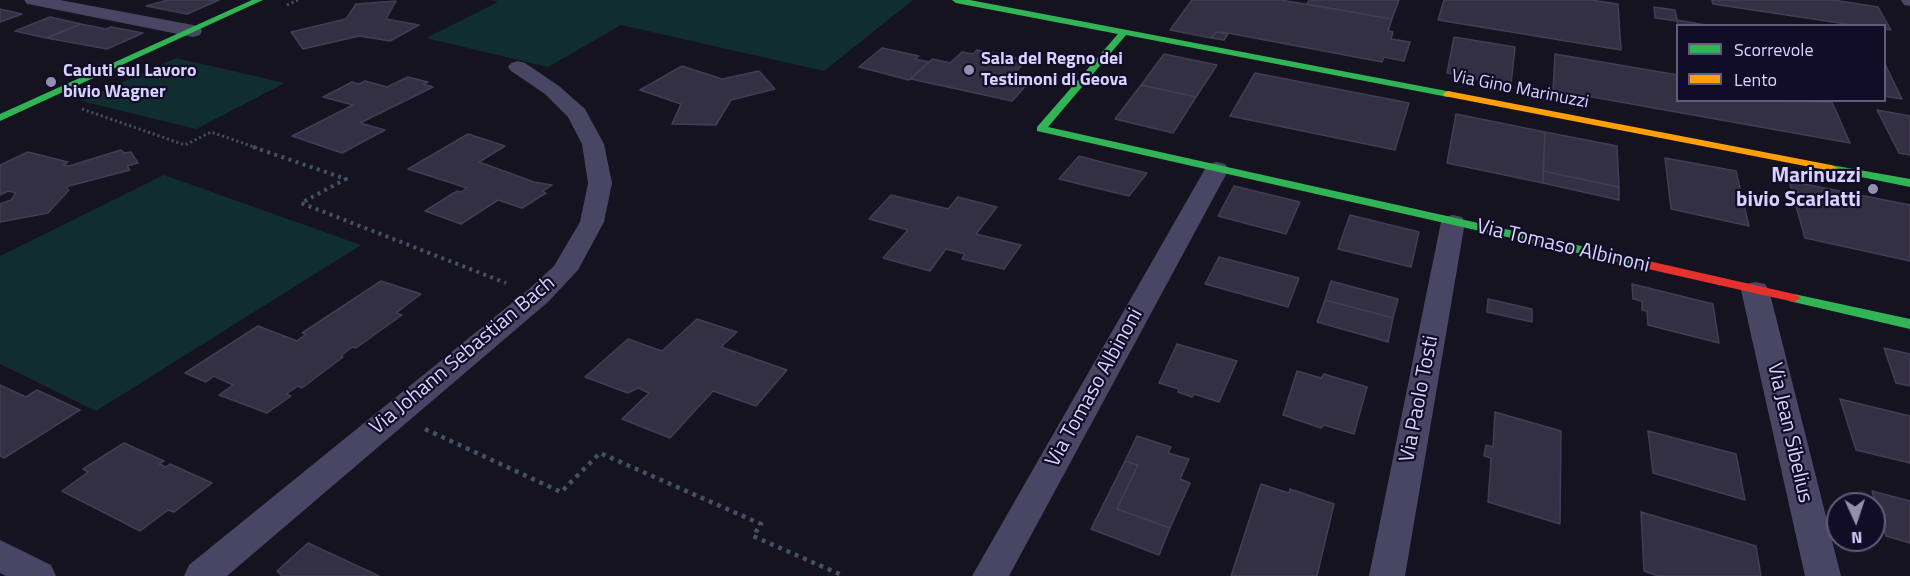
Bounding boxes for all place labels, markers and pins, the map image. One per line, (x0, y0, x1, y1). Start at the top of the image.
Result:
place label: Sala del Regno dei Testimoni di Geova (981, 49, 1128, 92)
place label: Caduti sul Lavoro bivio Wagner (63, 61, 197, 104)
marker: Sala del Regno dei Testimoni di Geova (962, 63, 976, 77)
marker: Caduti sul Lavoro bivio Wagner (44, 75, 58, 89)
place label: Marinuzzi bivio Scarlatti (1736, 164, 1861, 214)
marker: Marinuzzi bivio Scarlatti (1866, 182, 1880, 196)

